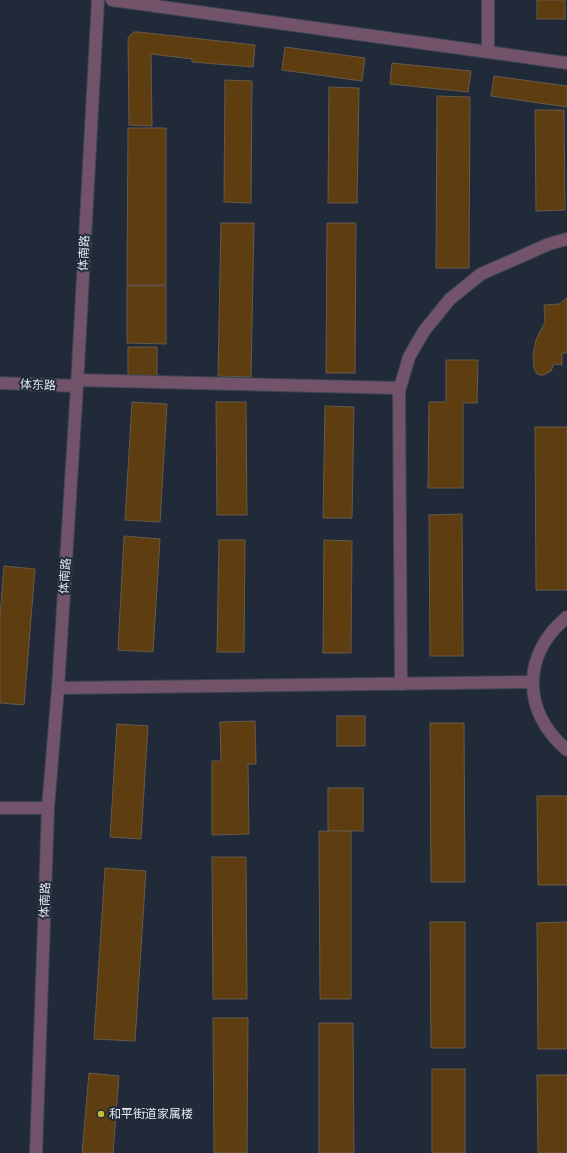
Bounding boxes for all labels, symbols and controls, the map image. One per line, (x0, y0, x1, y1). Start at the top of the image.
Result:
street label: 体南路 (74, 235, 93, 271)
street label: 体东路 (20, 375, 56, 394)
street label: 体南路 (55, 557, 74, 595)
street label: 体南路 (35, 882, 54, 918)
place label: 和平街道家属楼 (109, 1105, 193, 1122)
marker: 和平街道家属楼 (96, 1109, 106, 1119)

